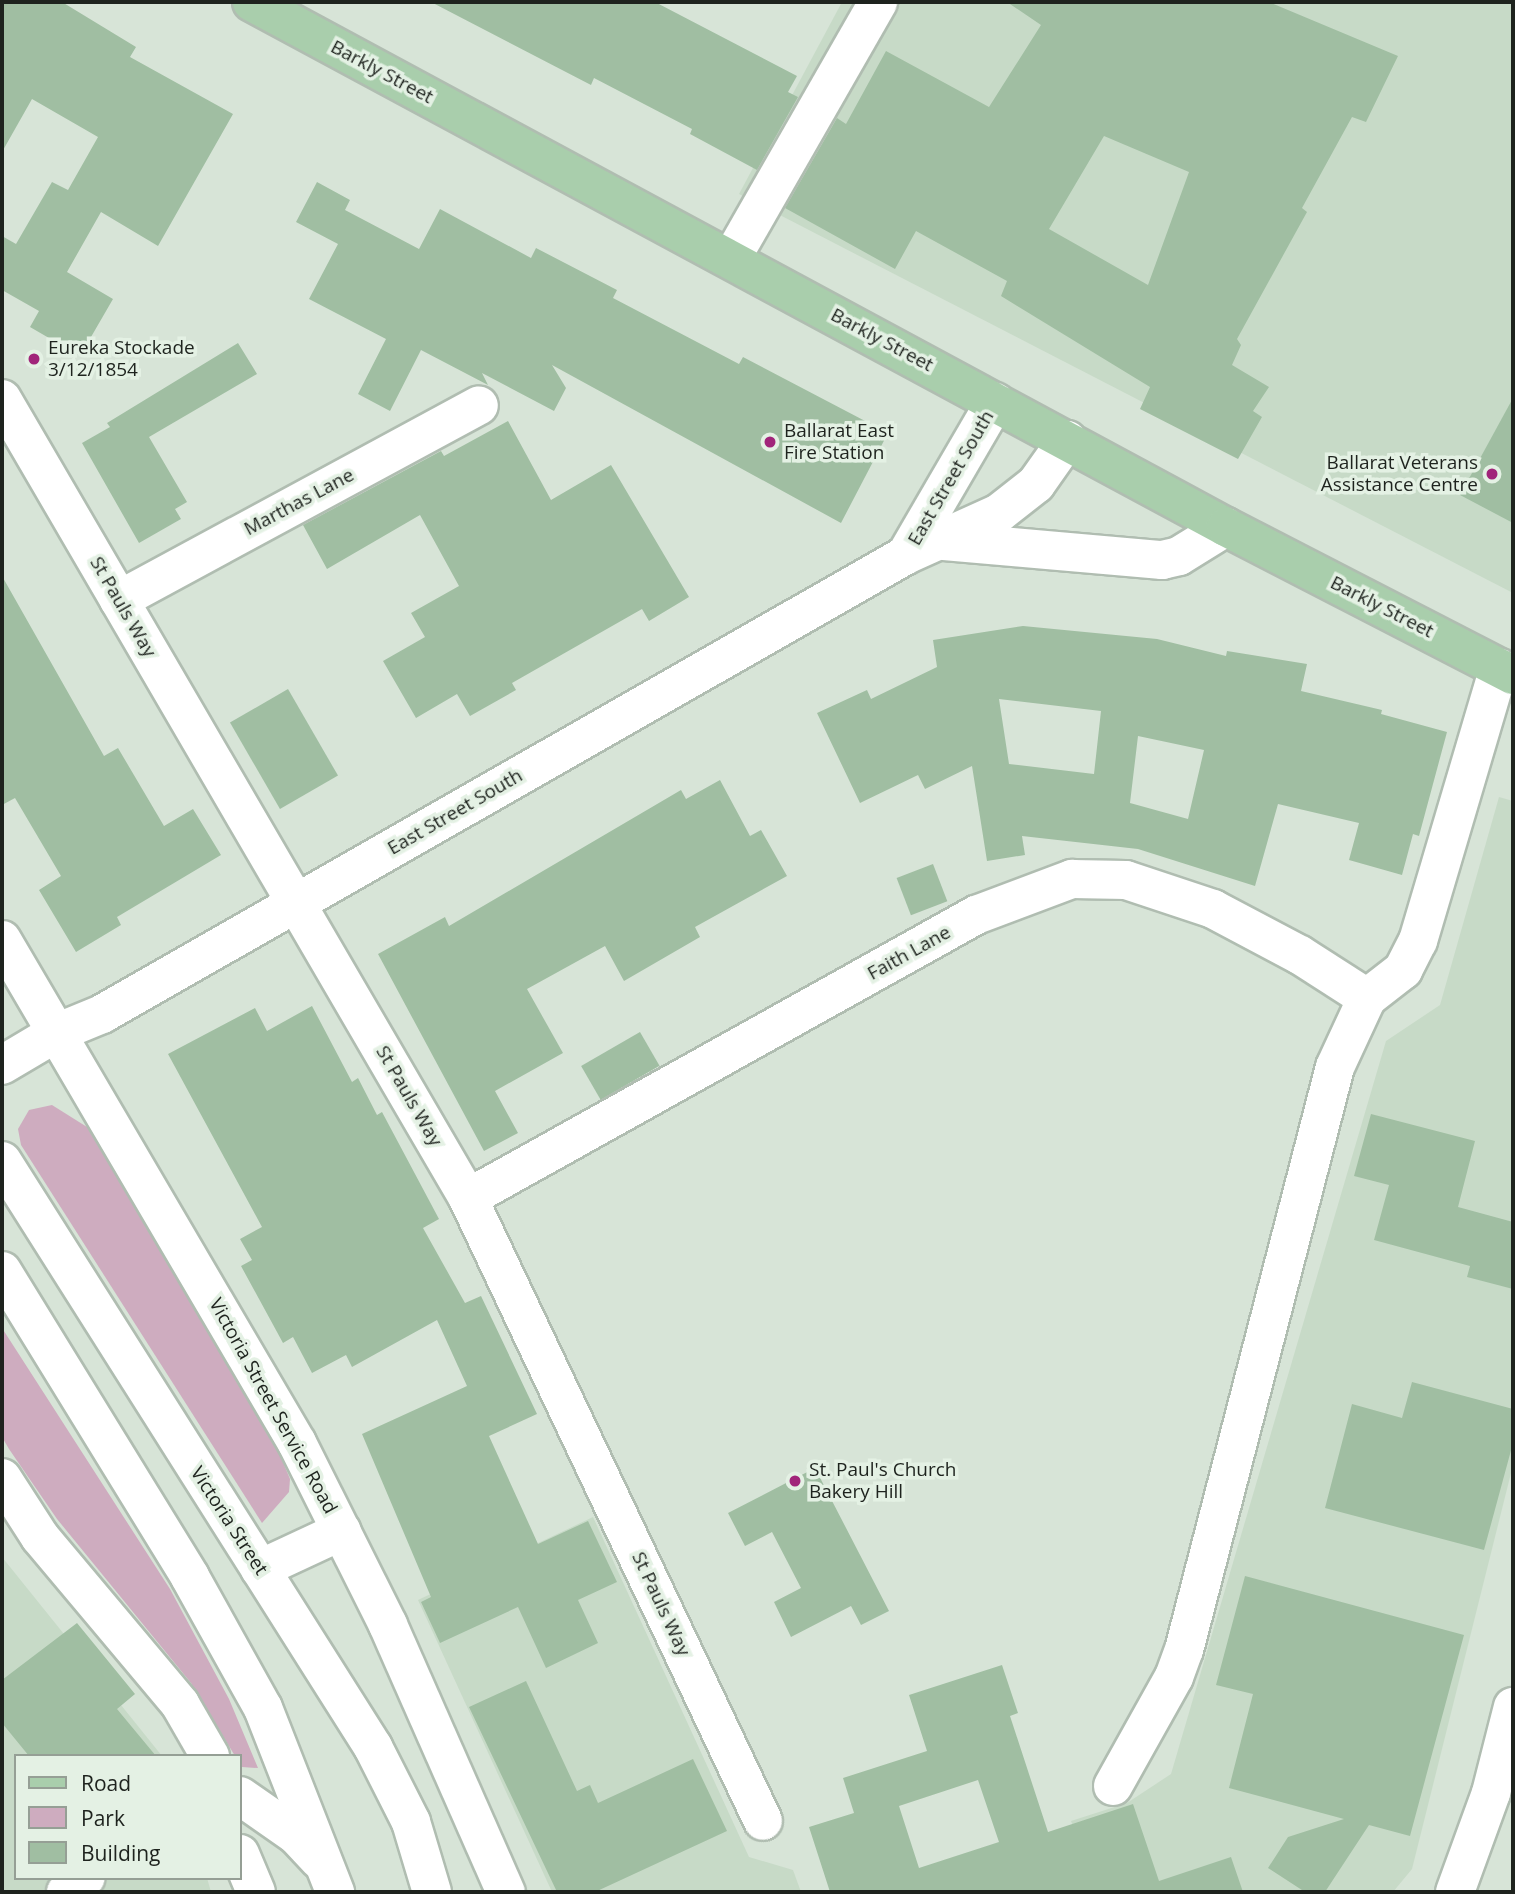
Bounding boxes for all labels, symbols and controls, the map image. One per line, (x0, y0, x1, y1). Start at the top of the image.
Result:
street label: Barkly Street (327, 35, 437, 109)
street label: Barkly Street (827, 303, 937, 377)
place label: Eureka Stockade 3/12/1854 (48, 337, 195, 381)
marker: Eureka Stockade 3/12/1854 (26, 351, 42, 367)
street label: East Street South (903, 407, 999, 549)
place label: Ballarat East Fire Station (784, 420, 894, 464)
marker: Ballarat East Fire Station (762, 434, 778, 450)
place label: Ballarat Veterans Assistance Centre (1321, 452, 1478, 496)
street label: Marthas Lane (240, 463, 358, 541)
marker: Ballarat Veterans Assistance Centre (1484, 466, 1500, 482)
street label: St Pauls Way (85, 553, 161, 661)
street label: Barkly Street (1327, 571, 1437, 643)
street label: East Street South (384, 764, 526, 860)
street label: Faith Lane (864, 921, 954, 985)
street label: St Pauls Way (371, 1042, 447, 1150)
street label: Victoria Street Service Road (204, 1294, 342, 1518)
place label: St. Paul's Church Bakery Hill (809, 1459, 957, 1503)
street label: Victoria Street (186, 1463, 272, 1579)
marker: St. Paul's Church Bakery Hill (787, 1473, 803, 1489)
street label: St Pauls Way (627, 1548, 695, 1660)
legend (14, 1754, 242, 1880)
text: Road (81, 1769, 131, 1797)
text: Park (81, 1804, 125, 1832)
text: Building (81, 1839, 160, 1867)

